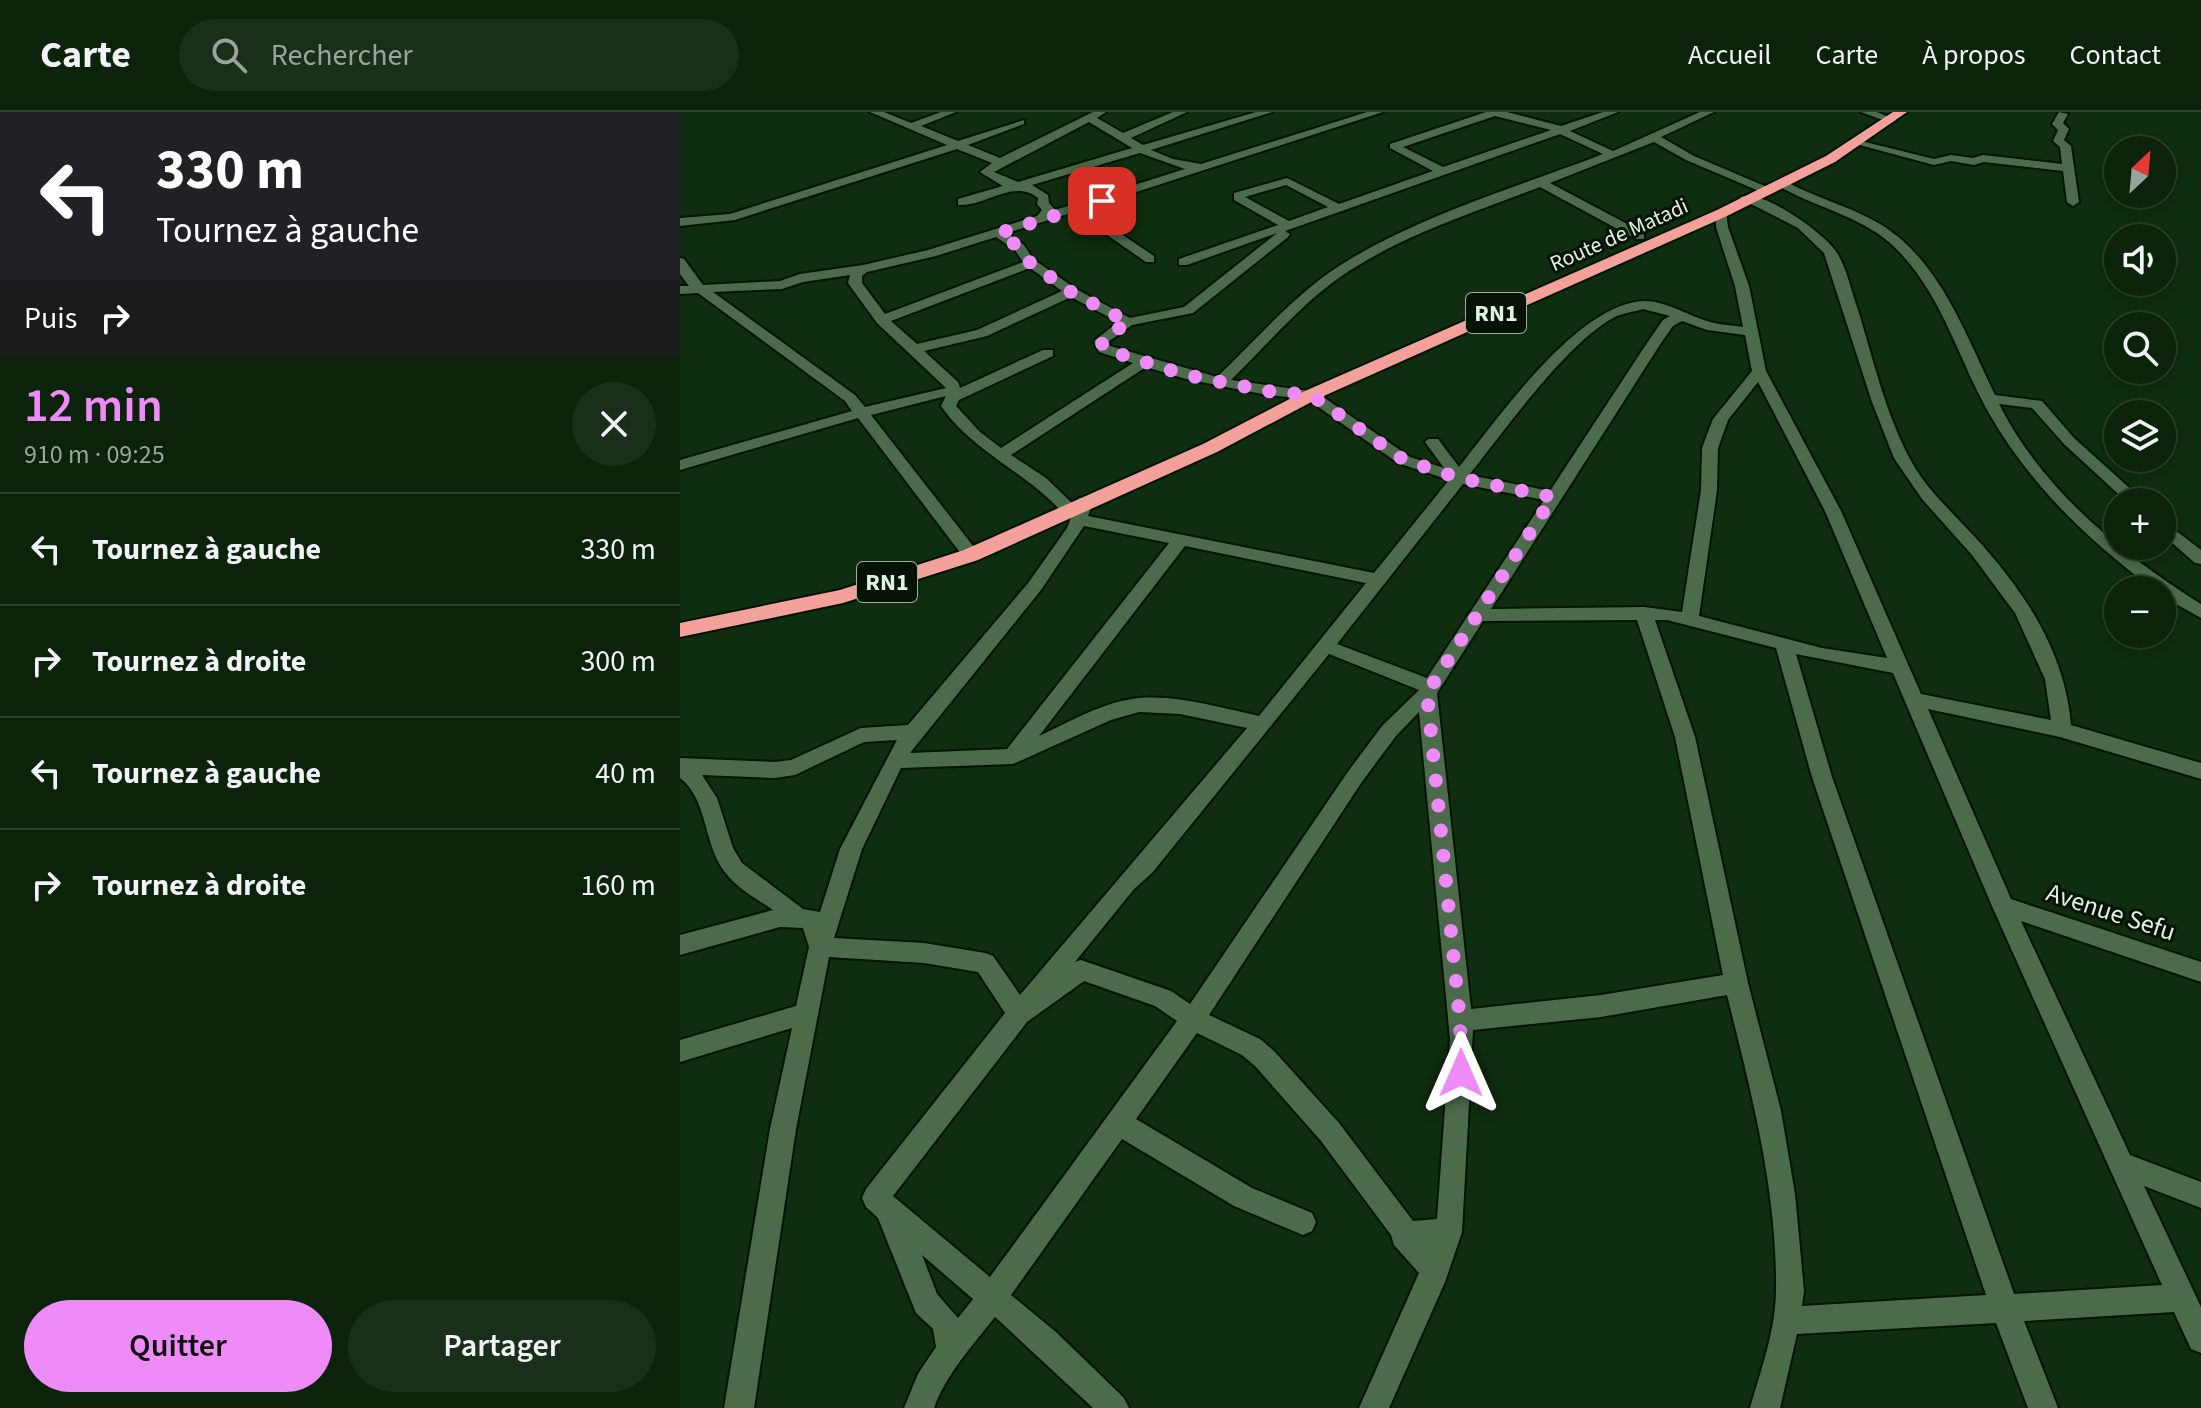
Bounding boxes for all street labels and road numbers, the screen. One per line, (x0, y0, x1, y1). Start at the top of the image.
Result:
street label: Route de Matadi (1545, 190, 1693, 280)
road number: RN1 (1466, 293, 1526, 333)
road number: RN1 (857, 562, 917, 602)
street label: Avenue Sefu (2042, 874, 2180, 950)

